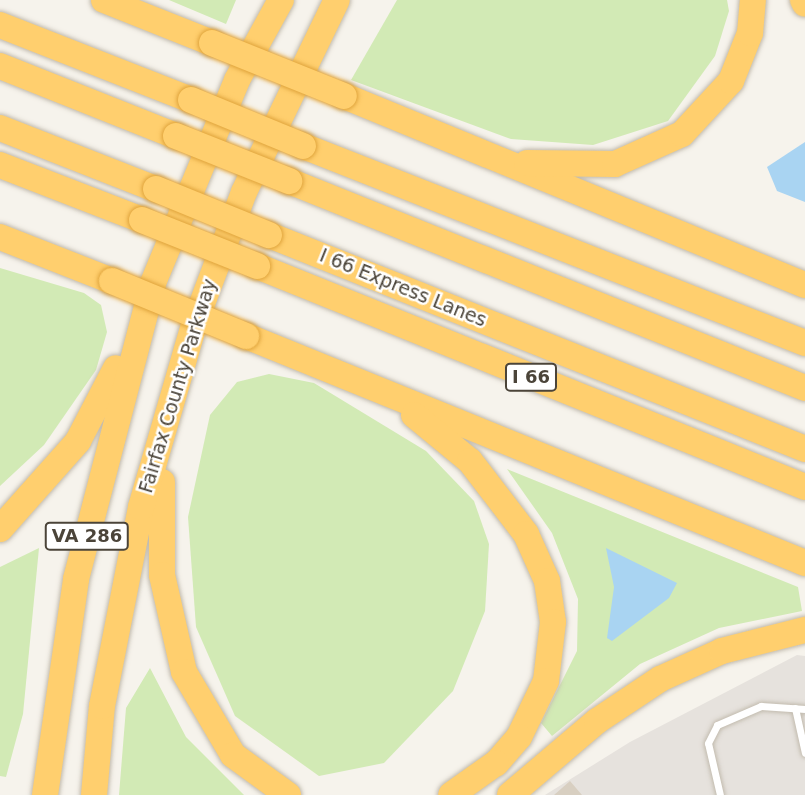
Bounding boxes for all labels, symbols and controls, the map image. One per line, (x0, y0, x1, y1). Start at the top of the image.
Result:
street label: I 66 Express Lanes (316, 244, 490, 332)
street label: Fairfax County Parkway (135, 276, 221, 496)
road number: I 66 (505, 362, 557, 391)
road number: VA 286 (43, 522, 131, 550)

